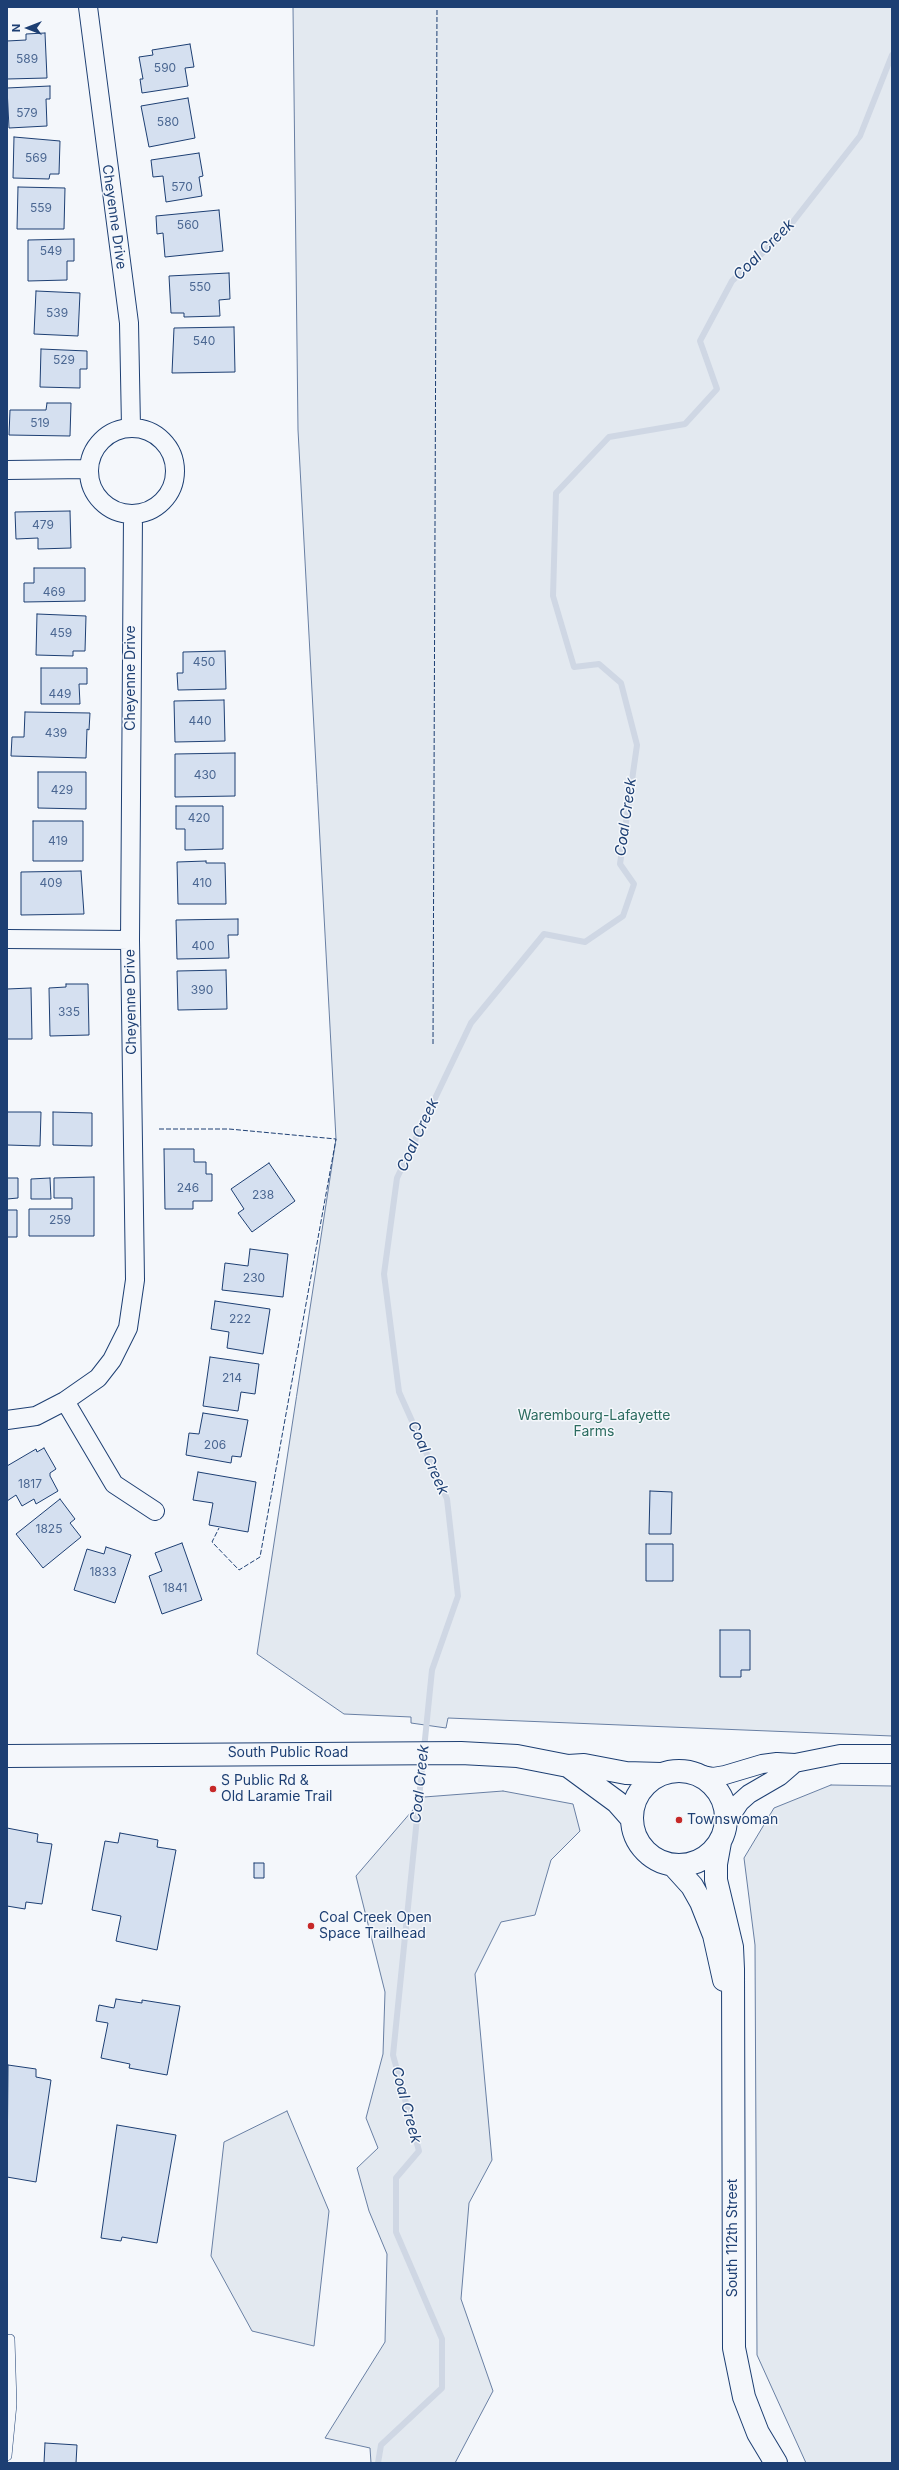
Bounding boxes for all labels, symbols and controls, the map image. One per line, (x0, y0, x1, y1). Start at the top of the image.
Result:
north arrow (8, 8, 48, 48)
text: N (9, 24, 23, 32)
house number: 589 (16, 52, 38, 66)
house number: 590 (154, 61, 176, 75)
house number: 579 (16, 106, 38, 120)
house number: 580 (157, 115, 179, 129)
house number: 569 (25, 151, 47, 165)
street label: Cheyenne Drive (98, 164, 130, 270)
house number: 570 (171, 180, 193, 194)
house number: 559 (30, 201, 52, 215)
water label: Coal Creek (730, 216, 798, 284)
house number: 560 (177, 218, 199, 232)
house number: 549 (40, 244, 62, 258)
house number: 550 (189, 280, 211, 294)
house number: 539 (46, 306, 68, 320)
house number: 540 (193, 334, 215, 348)
house number: 529 (53, 353, 75, 367)
house number: 519 (30, 416, 50, 430)
house number: 479 (32, 518, 54, 532)
house number: 469 (43, 585, 65, 599)
street label: Cheyenne Drive (123, 625, 139, 731)
house number: 459 (50, 626, 72, 640)
house number: 450 (193, 655, 215, 669)
house number: 449 (49, 687, 71, 701)
house number: 440 (188, 714, 212, 728)
house number: 439 (45, 726, 67, 740)
house number: 430 (194, 768, 216, 782)
water label: Coal Creek (612, 777, 640, 857)
house number: 429 (51, 783, 73, 797)
house number: 420 (188, 811, 210, 825)
house number: 419 (48, 834, 68, 848)
house number: 409 (40, 876, 62, 890)
house number: 410 (192, 876, 212, 890)
house number: 400 (192, 939, 214, 953)
street label: Cheyenne Drive (122, 949, 140, 1055)
house number: 390 (191, 983, 213, 997)
house number: 335 (58, 1005, 80, 1019)
water label: Coal Creek (393, 1095, 443, 1175)
house number: 246 (177, 1181, 199, 1195)
house number: 238 (252, 1188, 274, 1202)
house number: 259 (49, 1213, 71, 1227)
house number: 230 (243, 1271, 265, 1285)
house number: 222 (229, 1312, 251, 1326)
house number: 214 (222, 1371, 242, 1385)
park label: Warembourg-Lafayette Farms (518, 1408, 670, 1440)
water label: Coal Creek (404, 1418, 452, 1498)
house number: 206 (204, 1438, 226, 1452)
house number: 1817 (18, 1477, 42, 1491)
house number: 1825 (36, 1522, 62, 1536)
house number: 1833 (89, 1565, 117, 1579)
house number: 1841 (163, 1581, 187, 1595)
water label: Coal Creek (407, 1744, 433, 1824)
street label: South Public Road (228, 1745, 348, 1761)
place label: S Public Rd & Old Laramie Trail (221, 1773, 332, 1806)
marker: S Public Rd & Old Laramie Trail (208, 1784, 218, 1794)
place label: Townswoman (687, 1812, 778, 1828)
marker: Townswoman (674, 1815, 684, 1825)
place label: Coal Creek Open Space Trailhead (319, 1910, 432, 1942)
marker: Coal Creek Open Space Trailhead (306, 1921, 316, 1931)
water label: Coal Creek (387, 2065, 425, 2145)
street label: South 112th Street (725, 2179, 741, 2297)

